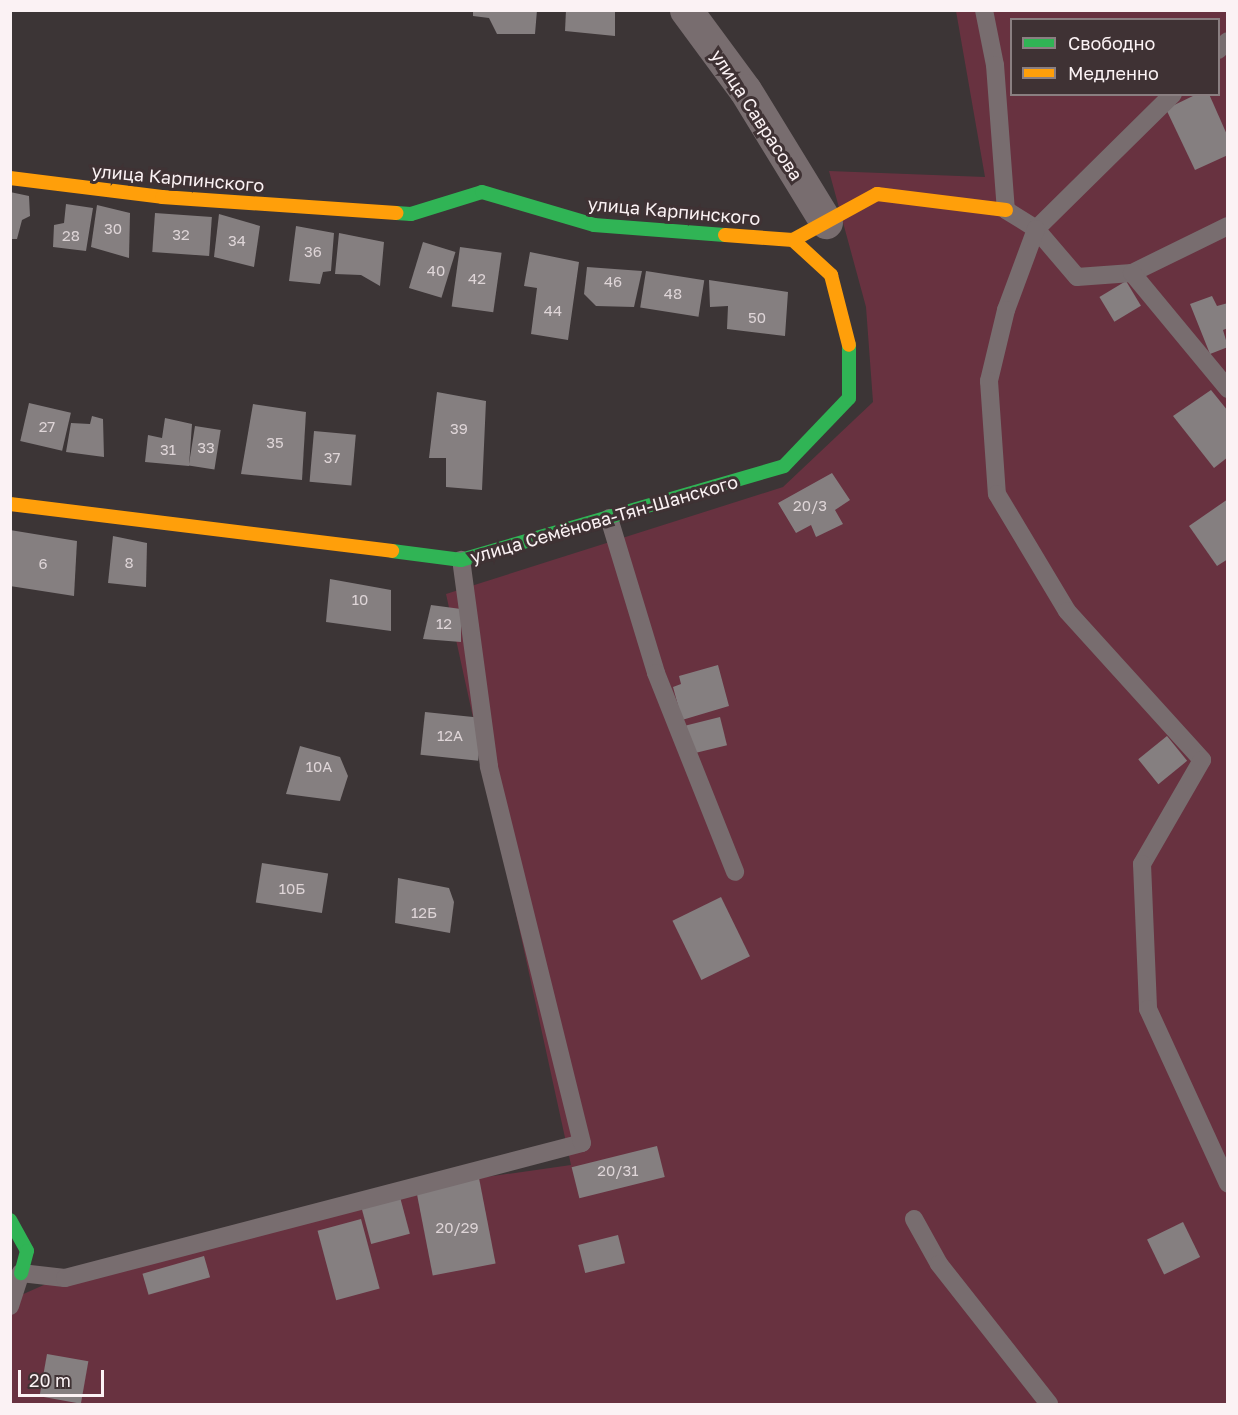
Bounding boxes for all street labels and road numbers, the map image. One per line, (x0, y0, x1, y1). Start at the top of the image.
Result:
street label: улица Саврасова (707, 45, 807, 185)
street label: улица Карпинского (91, 160, 265, 196)
street label: улица Карпинского (587, 193, 761, 229)
street label: улица Семёнова-Тян-Шанского (468, 470, 740, 568)

